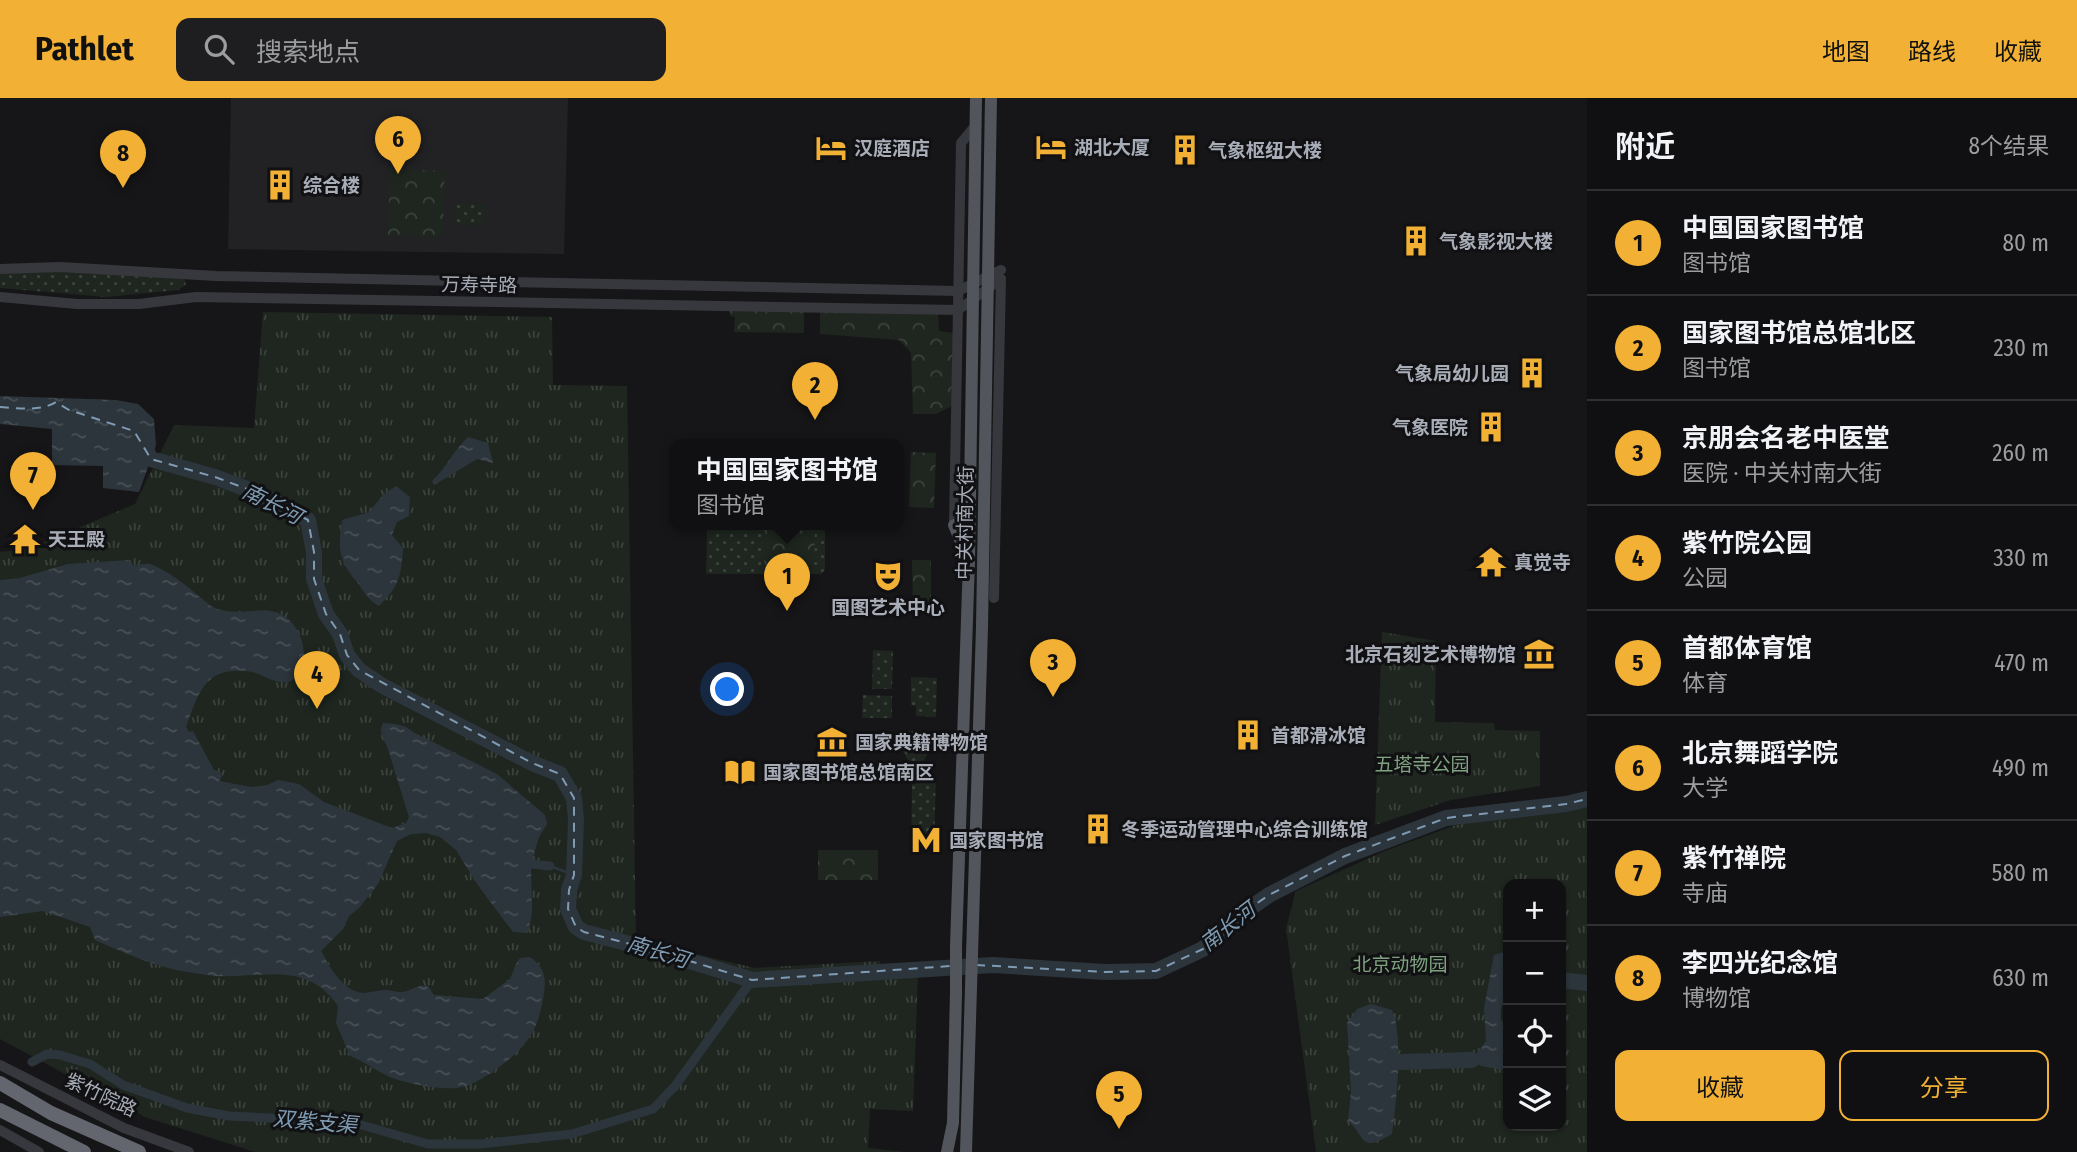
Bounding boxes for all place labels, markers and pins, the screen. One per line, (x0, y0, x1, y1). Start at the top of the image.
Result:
pin: 6 (375, 116, 421, 174)
pin: 8 (100, 130, 146, 188)
hotel icon: 湖北大厦 (1034, 130, 1068, 164)
hotel icon: 汉庭酒店 (814, 131, 848, 165)
building icon: 气象枢纽大楼 (1168, 133, 1202, 167)
place label: 湖北大厦 (1074, 136, 1150, 159)
place label: 汉庭酒店 (854, 137, 930, 160)
place label: 气象枢纽大楼 (1208, 139, 1322, 162)
building icon: 综合楼 (263, 168, 297, 202)
place label: 综合楼 (303, 174, 360, 197)
building icon: 气象影视大楼 (1399, 224, 1433, 258)
place label: 气象影视大楼 (1439, 230, 1553, 253)
building icon: 气象局幼儿园 (1515, 356, 1549, 390)
pin: 2 (792, 362, 838, 420)
place label: 气象局幼儿园 (1395, 362, 1509, 385)
building icon: 气象医院 (1474, 410, 1508, 444)
place label: 气象医院 (1392, 416, 1468, 439)
pin: 7 (10, 452, 56, 510)
temple icon: 天王殿 (8, 522, 42, 556)
place label: 天王殿 (48, 528, 105, 551)
temple icon: 真觉寺 (1474, 545, 1508, 579)
place label: 真觉寺 (1514, 551, 1571, 574)
pin: 1 (764, 553, 810, 611)
theatre icon: 国图艺术中心 (871, 559, 905, 593)
place label: 国图艺术中心 (831, 596, 945, 619)
museum icon: 北京石刻艺术博物馆 (1522, 637, 1556, 671)
pin: 3 (1030, 639, 1076, 697)
place label: 北京石刻艺术博物馆 (1345, 643, 1516, 666)
pin: 4 (294, 651, 340, 709)
building icon: 首都滑冰馆 (1231, 718, 1265, 752)
place label: 首都滑冰馆 (1271, 724, 1366, 747)
museum icon: 国家典籍博物馆 (815, 725, 849, 759)
place label: 国家典籍博物馆 (855, 731, 988, 754)
library icon: 国家图书馆总馆南区 (723, 755, 757, 789)
place label: 国家图书馆总馆南区 (763, 761, 934, 784)
building icon: 冬季运动管理中心综合训练馆 (1081, 812, 1115, 846)
place label: 冬季运动管理中心综合训练馆 (1121, 818, 1368, 841)
metro station icon: 国家图书馆 (909, 823, 943, 857)
place label: 国家图书馆 (949, 829, 1044, 852)
pin: 5 (1096, 1071, 1142, 1129)

